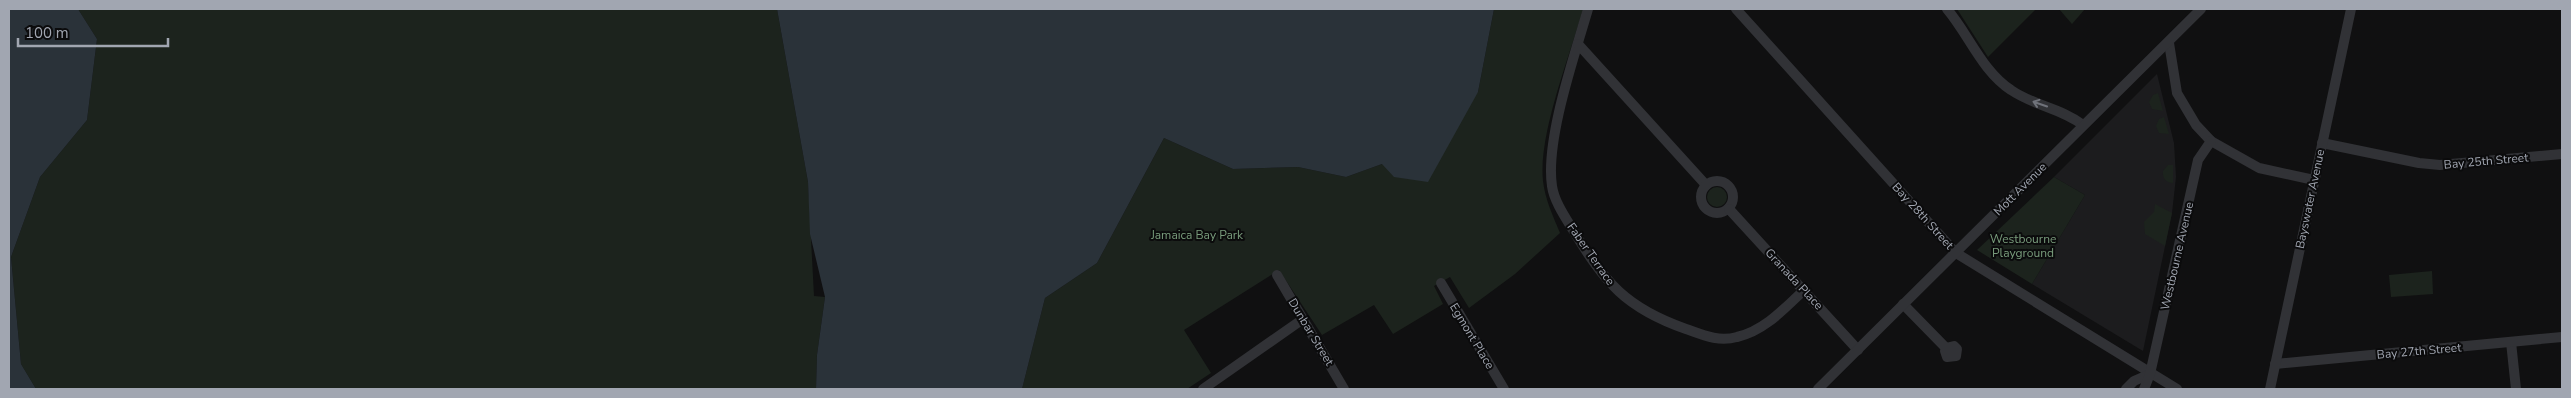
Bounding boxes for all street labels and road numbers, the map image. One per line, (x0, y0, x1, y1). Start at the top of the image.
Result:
street label: Bayswater Avenue (2292, 148, 2328, 250)
street label: Bay 25th Street (2443, 149, 2530, 173)
street label: Mott Avenue (1990, 159, 2050, 219)
street label: Bay 28th Street (1889, 179, 1958, 253)
street label: Westbourne Avenue (2157, 200, 2197, 312)
street label: Faber Terrace (1564, 220, 1618, 288)
street label: Granada Place (1761, 245, 1827, 313)
street label: Dunbar Street (1285, 295, 1338, 369)
street label: Egmont Place (1446, 300, 1498, 372)
street label: Bay 27th Street (2376, 339, 2463, 363)

